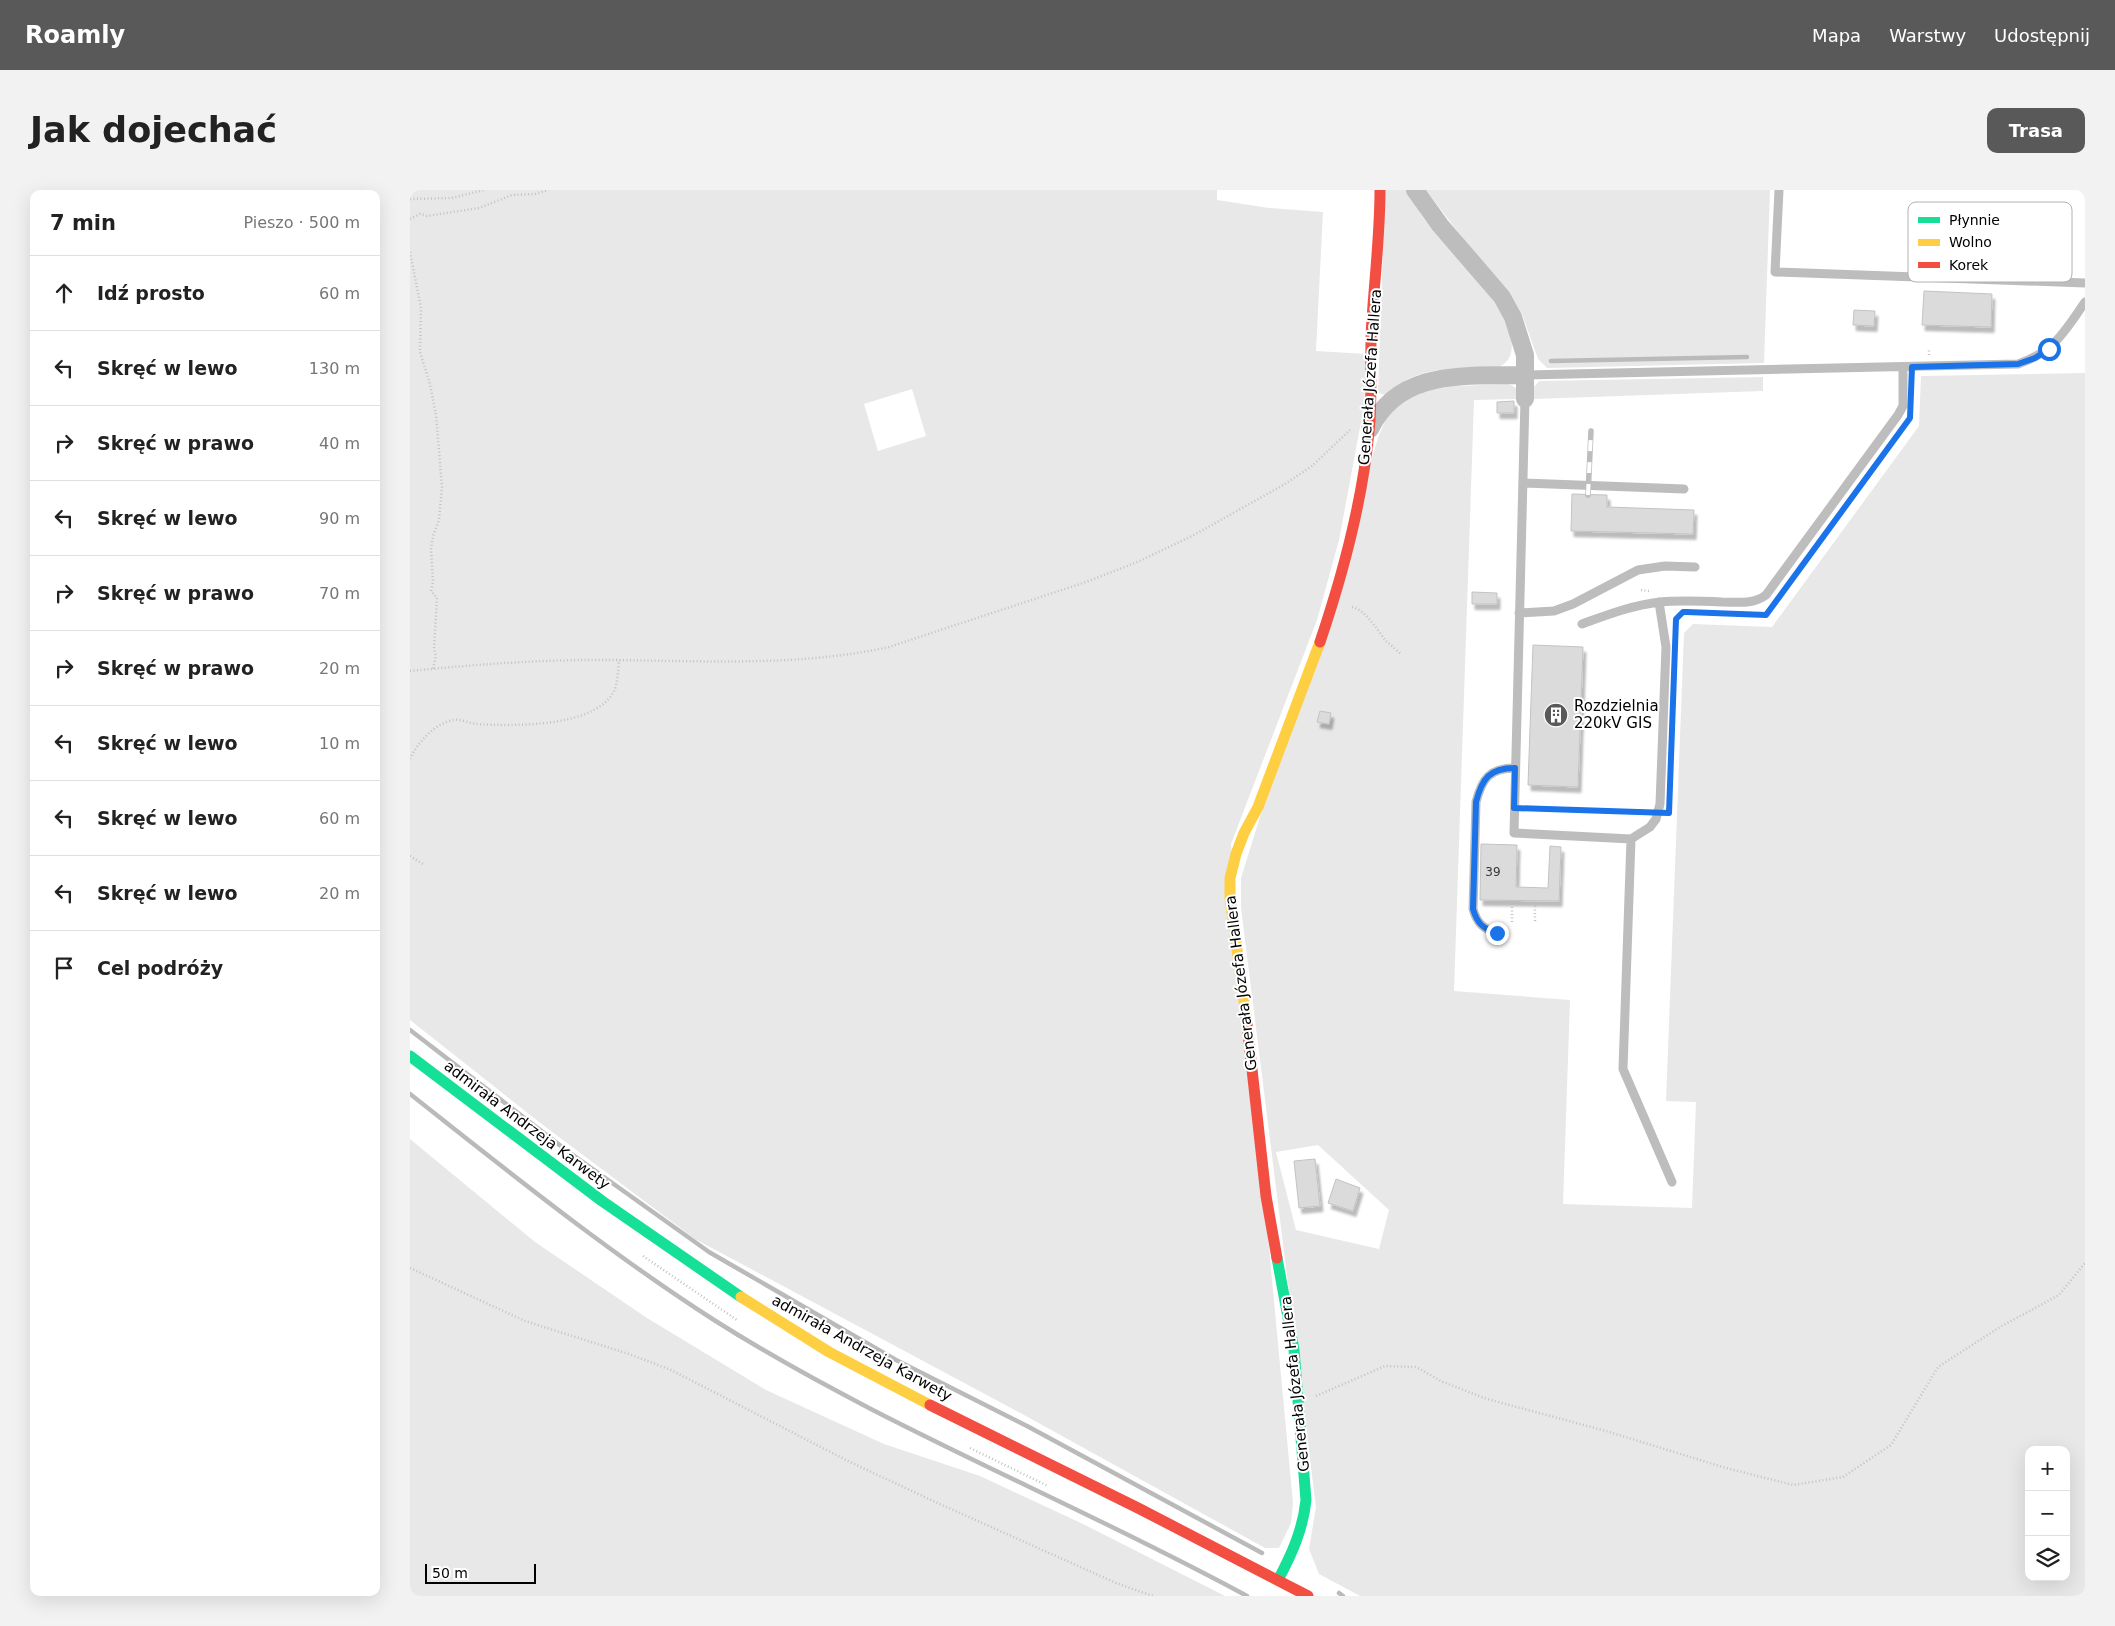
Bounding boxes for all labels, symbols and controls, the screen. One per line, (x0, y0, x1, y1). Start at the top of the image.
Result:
text: Roamly (25, 21, 125, 49)
text: Mapa (1812, 25, 1861, 46)
text: Warstwy (1889, 25, 1966, 46)
text: Udostępnij (1994, 25, 2090, 46)
button: Trasa (1987, 108, 2085, 153)
text: Jak dojechać (30, 110, 277, 150)
legend (1908, 202, 2072, 282)
text: 7 min (50, 211, 116, 235)
text: Płynnie (1949, 212, 2000, 228)
text: Pieszo · 500 m (243, 213, 360, 232)
text: Wolno (1949, 234, 1992, 250)
text: Korek (1949, 257, 1989, 273)
icon: ahead (50, 279, 78, 307)
text: Idź prosto (97, 282, 205, 304)
text: 60 m (319, 284, 360, 303)
street label: Generała Józefa Hallera (1355, 288, 1385, 466)
route start (2038, 338, 2061, 361)
icon: left (50, 354, 78, 382)
text: Skręć w lewo (97, 357, 238, 379)
text: 130 m (309, 359, 360, 378)
icon: right (50, 429, 78, 457)
text: Skręć w prawo (97, 432, 254, 454)
text: 40 m (319, 434, 360, 453)
icon: left (50, 504, 78, 532)
text: Skręć w lewo (97, 507, 238, 529)
text: 90 m (319, 509, 360, 528)
icon: right (50, 579, 78, 607)
text: Skręć w prawo (97, 582, 254, 604)
text: 70 m (319, 584, 360, 603)
icon: right (50, 654, 78, 682)
text: Skręć w prawo (97, 657, 254, 679)
text: 20 m (319, 659, 360, 678)
place label: Rozdzielnia 220kV GIS (1574, 697, 1659, 732)
building icon: Rozdzielnia 220kV GIS (1543, 702, 1569, 728)
icon: left (50, 729, 78, 757)
text: Skręć w lewo (97, 732, 238, 754)
text: 10 m (319, 734, 360, 753)
icon: left (50, 804, 78, 832)
text: Skręć w lewo (97, 807, 238, 829)
text: 60 m (319, 809, 360, 828)
house number: 39 (1485, 865, 1501, 879)
icon: left (50, 879, 78, 907)
text: Skręć w lewo (97, 882, 238, 904)
text: 20 m (319, 884, 360, 903)
street label: Generała Józefa Hallera (1221, 894, 1261, 1072)
route end (1486, 922, 1509, 945)
icon: arrive (50, 954, 78, 982)
text: Cel podróży (97, 957, 223, 979)
street label: admirała Andrzeja Karwety (441, 1057, 614, 1193)
street label: admirała Andrzeja Karwety (769, 1291, 955, 1405)
street label: Generała Józefa Hallera (1277, 1295, 1313, 1473)
map controls (2025, 1446, 2070, 1581)
button: + (2025, 1446, 2070, 1491)
button: − (2025, 1491, 2070, 1536)
button: layers (2025, 1536, 2070, 1581)
scale bar (425, 1561, 536, 1584)
text: 50 m (432, 1565, 468, 1581)

